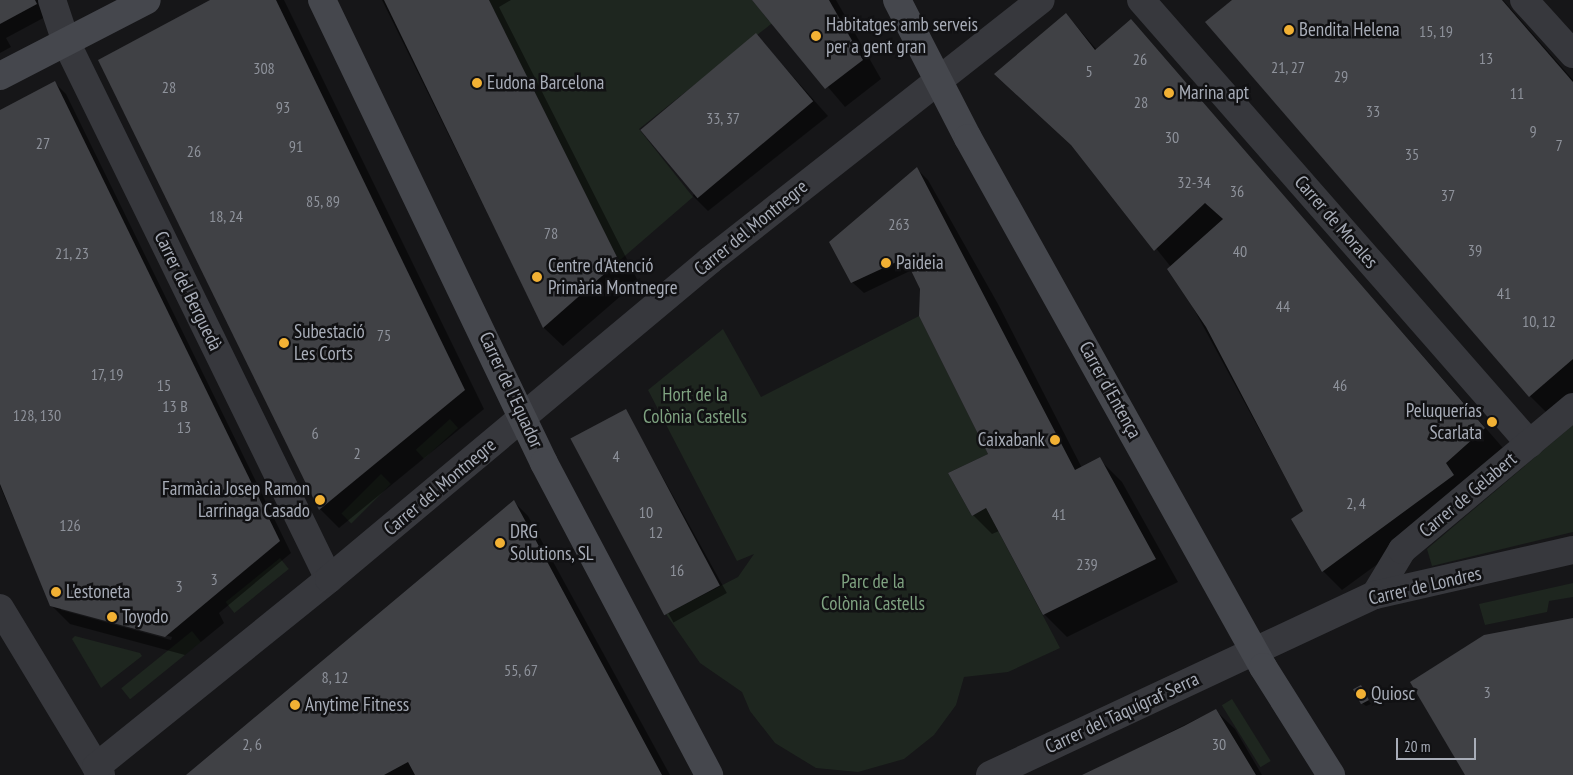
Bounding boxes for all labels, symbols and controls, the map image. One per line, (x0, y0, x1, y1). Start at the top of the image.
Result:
place label: Habitatges amb serveis per a gent gran (826, 14, 978, 58)
place label: Bendita Helena (1299, 19, 1400, 41)
house number: 15, 19 (1418, 21, 1454, 41)
marker: Bendita Helena (1283, 24, 1295, 36)
marker: Habitatges amb serveis per a gent gran (810, 30, 822, 42)
house number: 13 (1479, 48, 1493, 68)
house number: 26 (1133, 49, 1147, 69)
house number: 21, 27 (1270, 57, 1306, 77)
house number: 308 (253, 58, 275, 78)
house number: 5 (1085, 61, 1093, 81)
house number: 29 (1334, 66, 1348, 86)
place label: Eudona Barcelona (487, 72, 604, 94)
house number: 28 (162, 77, 176, 97)
marker: Eudona Barcelona (471, 77, 483, 89)
place label: Marina apt (1179, 82, 1249, 104)
house number: 11 (1510, 83, 1524, 103)
marker: Marina apt (1163, 87, 1175, 99)
house number: 28 (1134, 92, 1148, 112)
house number: 93 (276, 97, 290, 117)
house number: 33 (1366, 101, 1380, 121)
house number: 33, 37 (705, 108, 741, 128)
house number: 9 (1529, 121, 1537, 141)
house number: 30 (1165, 127, 1179, 147)
house number: 27 (36, 133, 50, 153)
house number: 7 (1555, 135, 1563, 155)
house number: 91 (289, 136, 303, 156)
house number: 26 (187, 141, 201, 161)
house number: 35 (1405, 144, 1419, 164)
street label: Carrer de Morales (1290, 171, 1382, 273)
house number: 32-34 (1177, 172, 1211, 192)
street label: Carrer del Montnegre (690, 175, 812, 281)
house number: 36 (1230, 181, 1244, 201)
house number: 37 (1441, 185, 1455, 205)
house number: 85, 89 (305, 191, 341, 211)
house number: 18, 24 (208, 206, 244, 226)
house number: 263 (888, 214, 910, 234)
house number: 78 (544, 223, 558, 243)
street label: Carrer del Berguedà (149, 227, 227, 355)
house number: 39 (1468, 240, 1482, 260)
house number: 40 (1233, 241, 1247, 261)
house number: 21, 23 (54, 243, 90, 263)
place label: Paideia (896, 252, 944, 274)
place label: Centre d'Atenció Primària Montnegre (548, 255, 677, 299)
marker: Paideia (880, 257, 892, 269)
marker: Centre d'Atenció Primària Montnegre (530, 270, 544, 284)
house number: 41 (1497, 283, 1511, 303)
house number: 44 (1276, 296, 1290, 316)
house number: 10, 12 (1521, 311, 1557, 331)
place label: Subestació Les Corts (294, 321, 365, 365)
house number: 75 (377, 325, 391, 345)
street label: Carrer de l'Equador (474, 328, 548, 452)
marker: Subestació Les Corts (278, 337, 290, 349)
street label: Carrer d'Entença (1074, 338, 1146, 442)
house number: 17, 19 (90, 364, 124, 384)
house number: 15 (157, 375, 171, 395)
house number: 46 (1333, 375, 1347, 395)
park label: Hort de la Colònia Castells (643, 384, 747, 428)
house number: 13 B (162, 396, 188, 416)
place label: Peluquerías Scarlata (1406, 400, 1482, 444)
house number: 128, 130 (12, 405, 62, 425)
marker: Peluquerías Scarlata (1486, 416, 1498, 428)
house number: 13 (177, 417, 191, 437)
house number: 6 (311, 423, 319, 443)
place label: Caixabank (978, 429, 1045, 451)
street label: Carrer del Montnegre (379, 434, 501, 540)
marker: Caixabank (1049, 434, 1061, 446)
house number: 2 (353, 443, 361, 463)
house number: 4 (612, 446, 620, 466)
street label: Carrer de Gelabert (1415, 448, 1521, 542)
place label: Farmàcia Josep Ramon Larrinaga Casado (162, 478, 310, 522)
house number: 2, 4 (1346, 493, 1366, 513)
marker: Farmàcia Josep Ramon Larrinaga Casado (314, 494, 326, 506)
house number: 10 (639, 502, 653, 522)
house number: 41 (1052, 504, 1066, 524)
house number: 126 (59, 515, 81, 535)
place label: DRG Solutions, SL (510, 521, 595, 565)
house number: 12 (649, 522, 663, 542)
marker: DRG Solutions, SL (494, 537, 506, 549)
house number: 239 (1076, 554, 1098, 574)
house number: 16 (670, 560, 684, 580)
street label: Carrer de Londres (1366, 562, 1484, 610)
house number: 3 (210, 569, 218, 589)
park label: Parc de la Colònia Castells (821, 571, 925, 615)
house number: 3 (175, 576, 183, 596)
place label: L'estoneta (66, 581, 130, 603)
marker: L'estoneta (50, 586, 62, 598)
place label: Toyodo (122, 606, 168, 628)
marker: Toyodo (106, 611, 118, 623)
house number: 55, 67 (503, 660, 539, 680)
house number: 8, 12 (321, 667, 349, 687)
street label: Carrer del Taquígraf Serra (1041, 667, 1203, 759)
house number: 3 (1483, 682, 1491, 702)
place label: Quiosc (1371, 683, 1415, 705)
marker: Quiosc (1355, 688, 1367, 700)
place label: Anytime Fitness (305, 694, 409, 716)
marker: Anytime Fitness (289, 699, 301, 711)
scale bar (1398, 728, 1478, 760)
house number: 2, 6 (242, 734, 262, 754)
house number: 30 (1212, 734, 1226, 754)
text: 20 m (1404, 737, 1430, 756)

